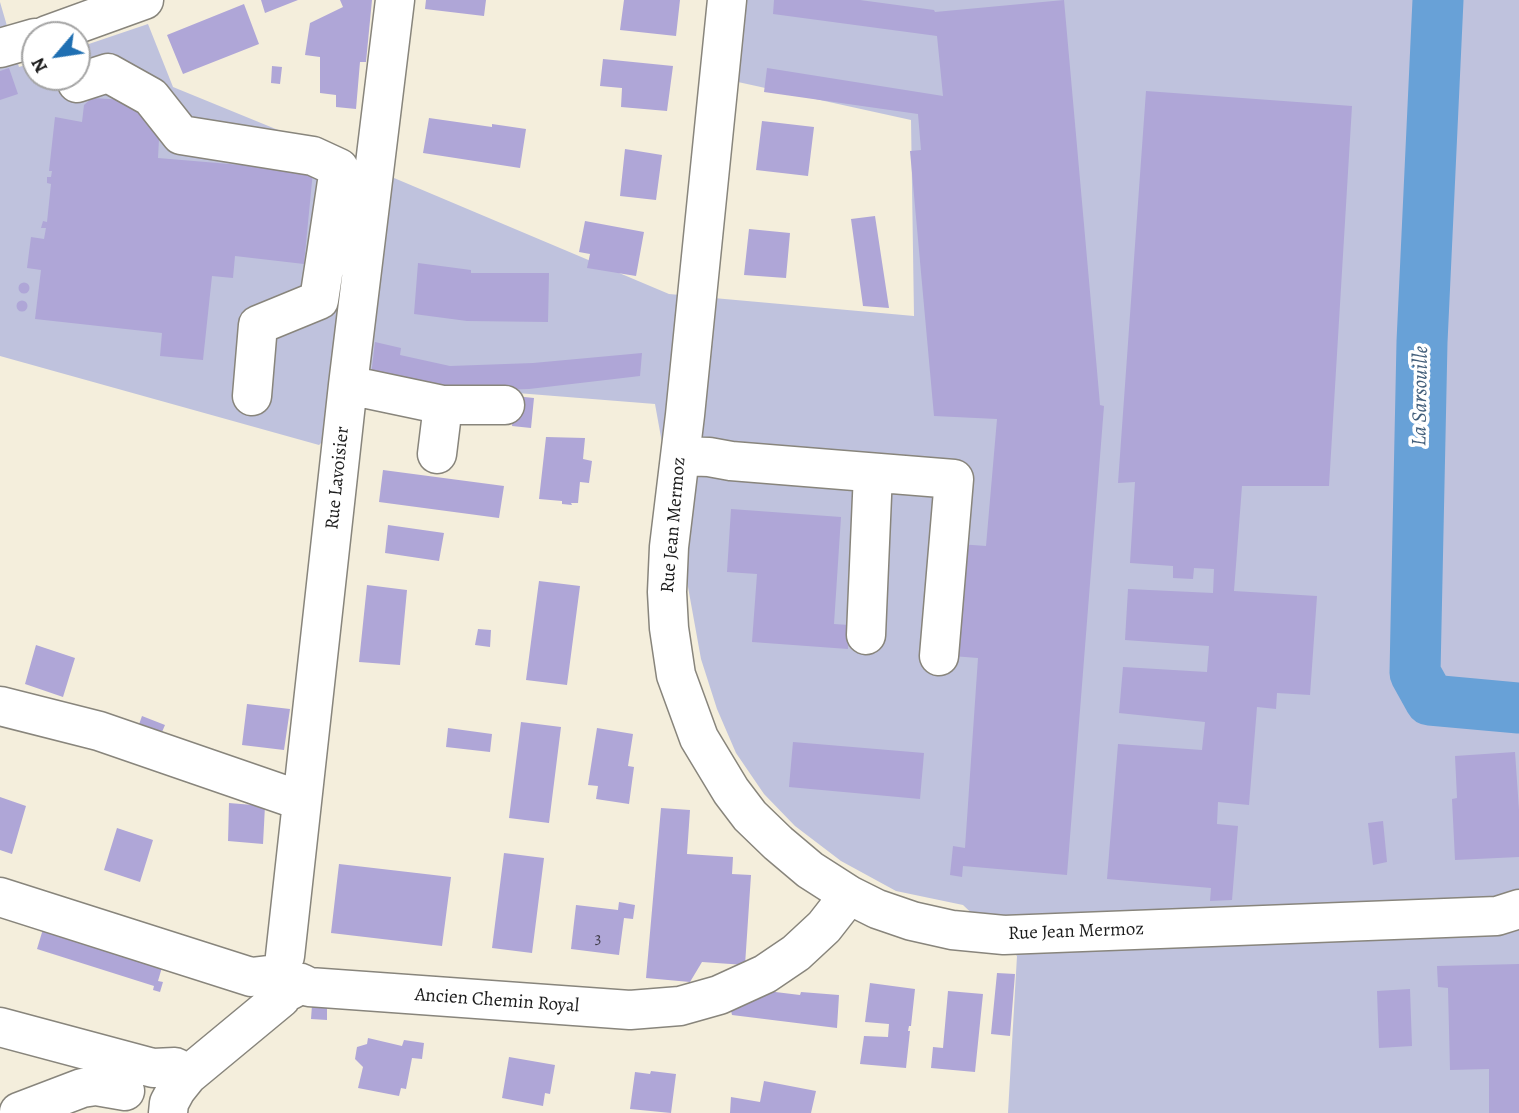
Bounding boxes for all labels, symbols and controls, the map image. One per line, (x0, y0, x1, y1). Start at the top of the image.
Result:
north arrow (21, 21, 91, 91)
text: N (25, 53, 54, 78)
water label: La Sarsouille (1408, 346, 1434, 446)
street label: Rue Lavoisier (321, 425, 355, 531)
street label: Rue Jean Mermoz (657, 456, 691, 594)
street label: Rue Jean Mermoz (1008, 918, 1144, 946)
house number: 3 (595, 929, 601, 949)
street label: Ancien Chemin Royal (414, 984, 580, 1018)

